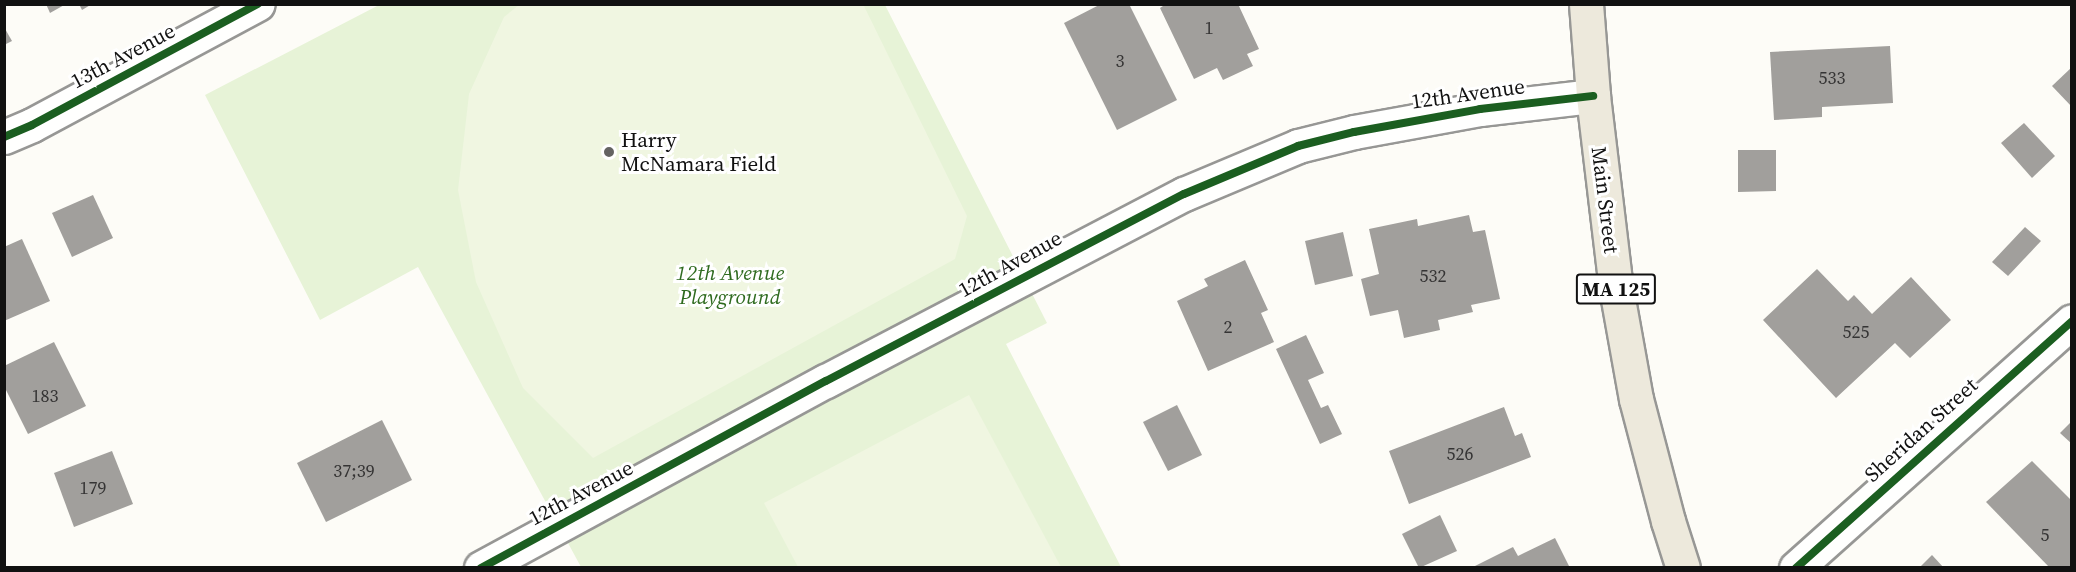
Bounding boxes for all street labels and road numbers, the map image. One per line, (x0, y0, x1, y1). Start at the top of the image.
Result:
street label: 13th Avenue (67, 18, 179, 94)
street label: 12th Avenue (1410, 74, 1526, 114)
street label: Main Street (1586, 145, 1624, 255)
street label: 12th Avenue (954, 225, 1066, 303)
road number: MA 125 (1576, 272, 1656, 306)
street label: Sheridan Street (1859, 373, 1983, 487)
street label: 12th Avenue (525, 455, 637, 531)

